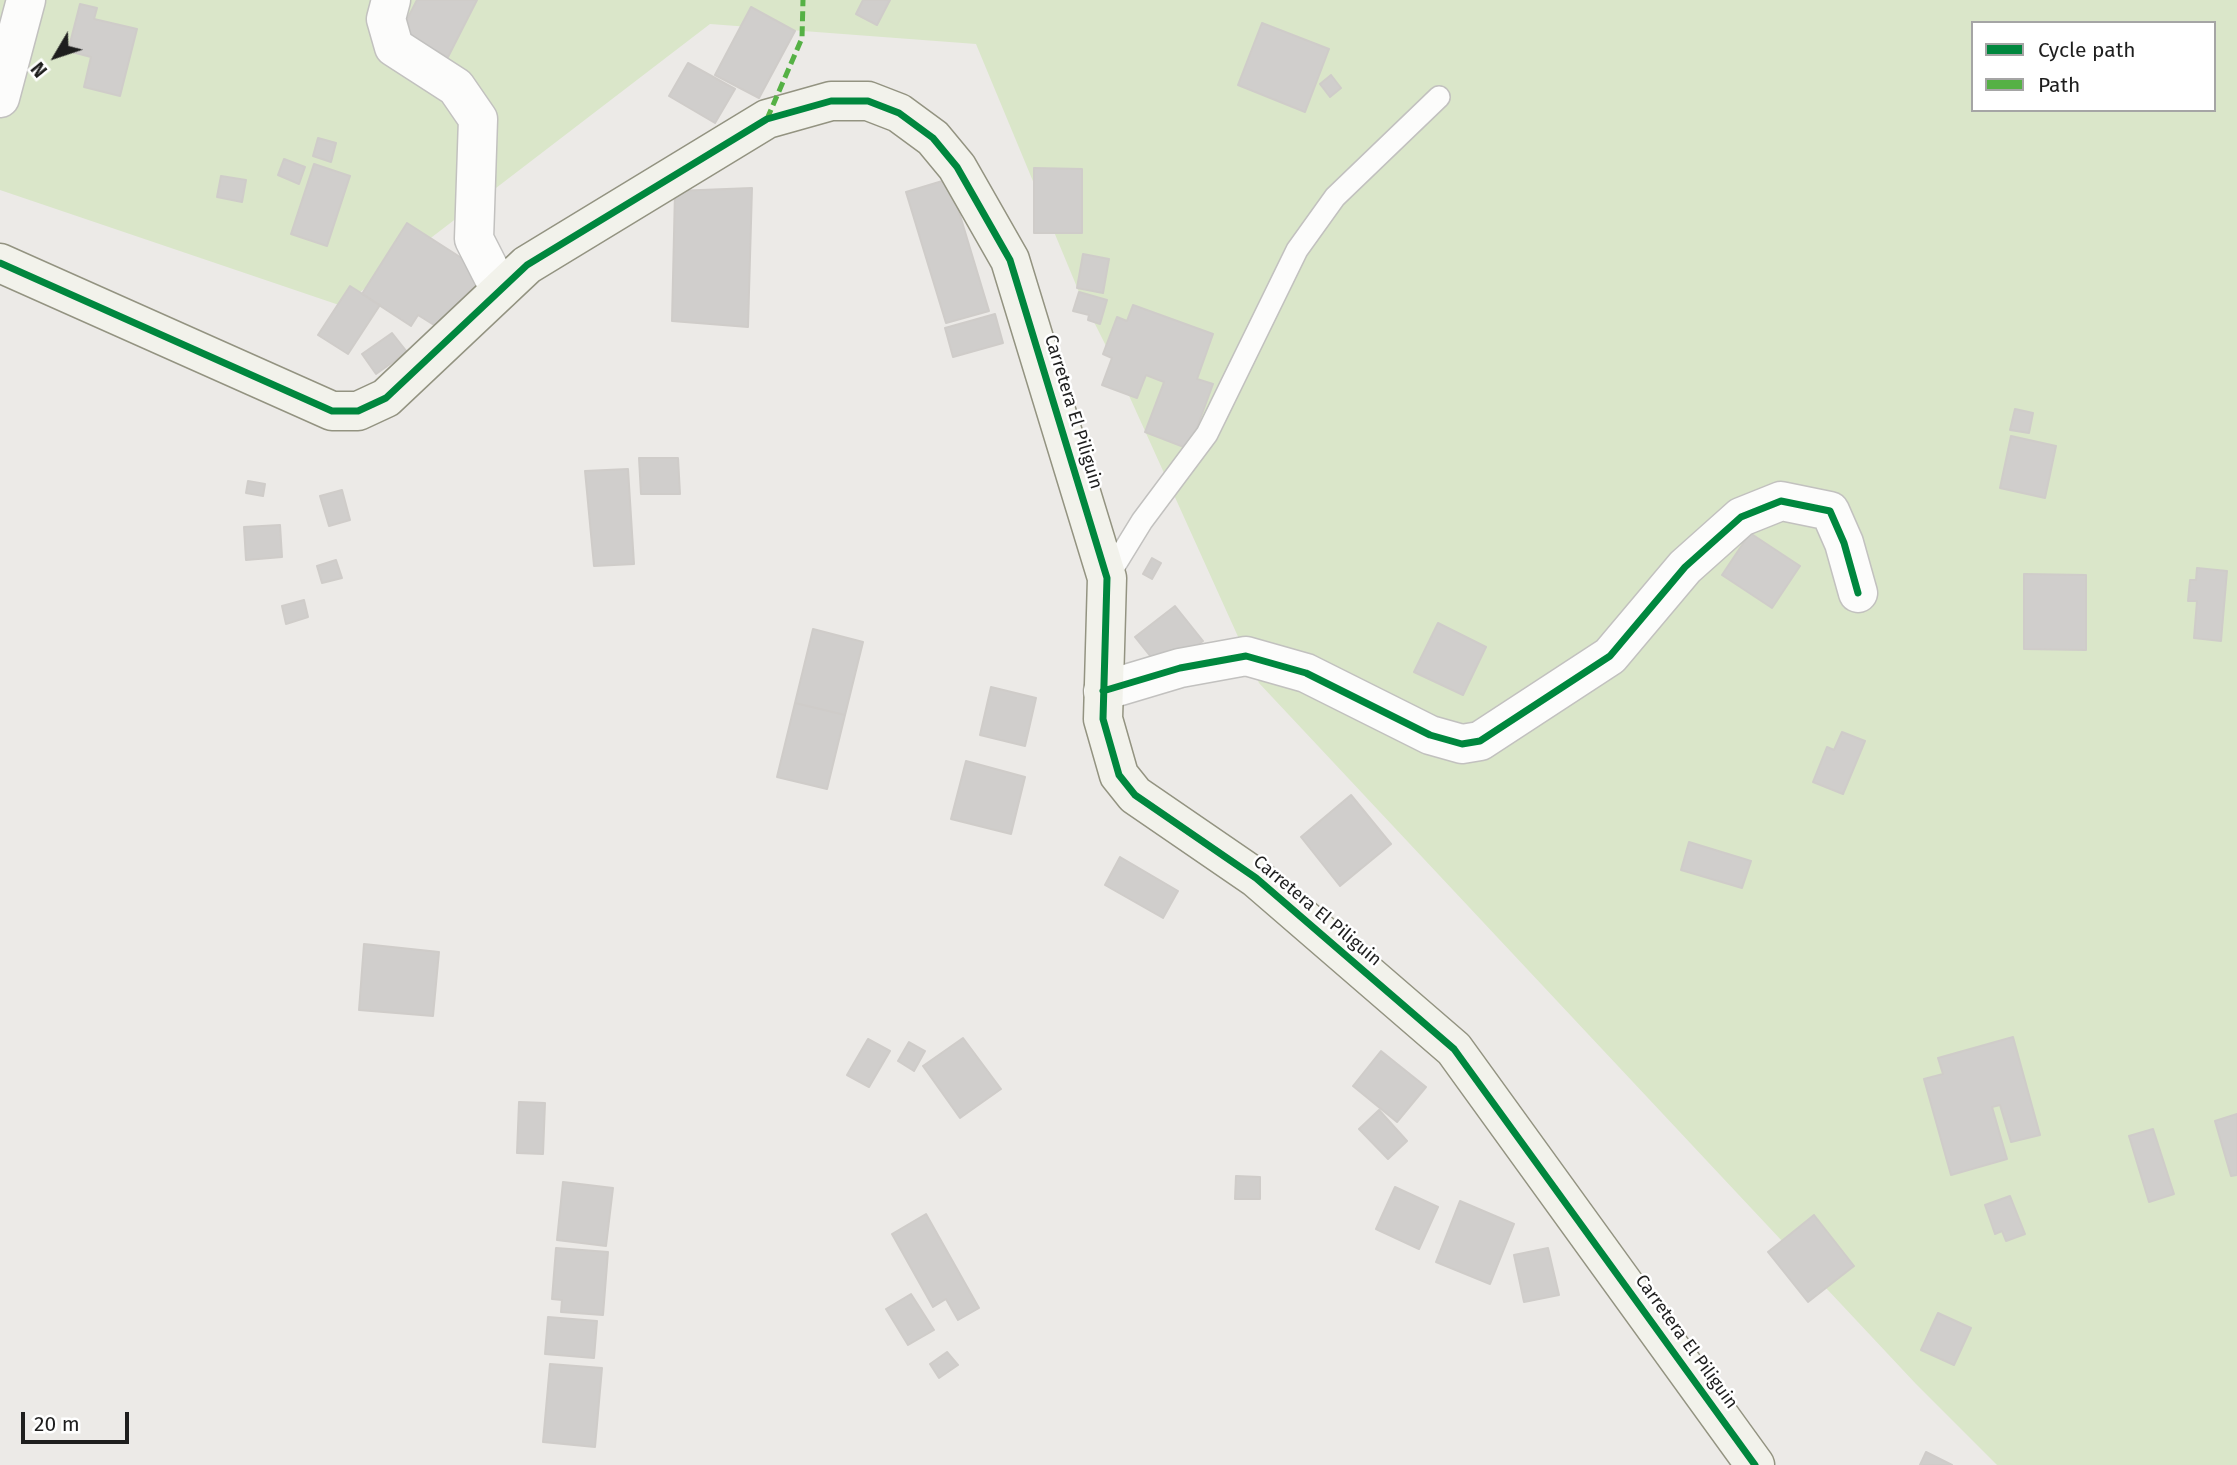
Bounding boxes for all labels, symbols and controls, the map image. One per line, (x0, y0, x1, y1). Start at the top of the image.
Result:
north arrow (21, 21, 91, 91)
legend (1971, 21, 2216, 112)
text: Cycle path (2038, 37, 2136, 63)
text: N (26, 57, 52, 82)
text: Path (2038, 72, 2080, 98)
street label: Carretera El Piliguin (1039, 332, 1107, 492)
street label: Carretera El Piliguin (1249, 851, 1385, 971)
street label: Carretera El Piliguin (1630, 1271, 1742, 1413)
scale bar (24, 1398, 133, 1442)
text: 20 m (34, 1411, 80, 1437)

